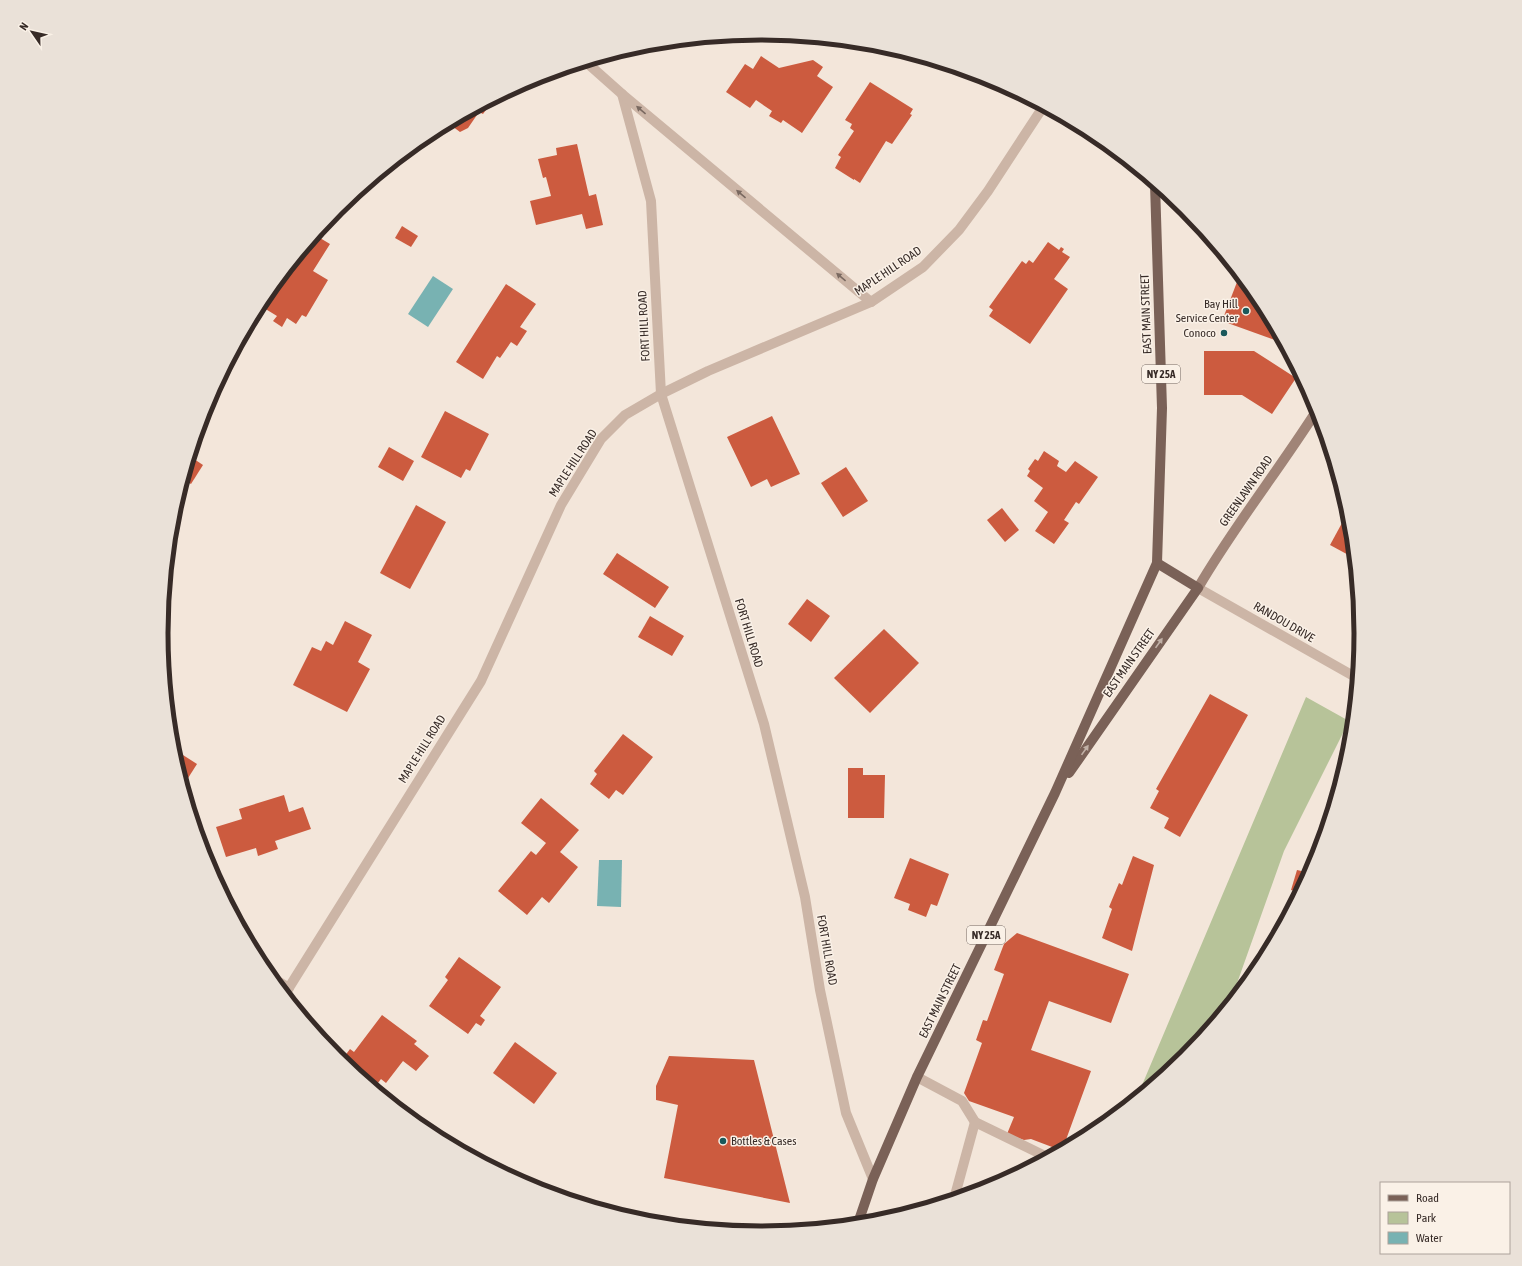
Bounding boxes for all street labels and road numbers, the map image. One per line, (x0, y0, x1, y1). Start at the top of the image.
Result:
street label: MAPLE HILL ROAD (852, 243, 924, 299)
street label: EAST MAIN STREET (1138, 273, 1154, 354)
street label: FORT HILL ROAD (635, 290, 653, 362)
road number: NY 25A (1142, 365, 1180, 383)
street label: MAPLE HILL ROAD (546, 426, 600, 499)
street label: GREENLAWN ROAD (1216, 453, 1276, 529)
street label: FORT HILL ROAD (732, 597, 766, 669)
street label: RANDOU DRIVE (1251, 599, 1317, 645)
street label: EAST MAIN STREET (1100, 625, 1158, 700)
street label: MAPLE HILL ROAD (395, 712, 449, 786)
street label: FORT HILL ROAD (814, 914, 840, 987)
road number: NY 25A (967, 926, 1005, 944)
street label: EAST MAIN STREET (916, 961, 964, 1040)

